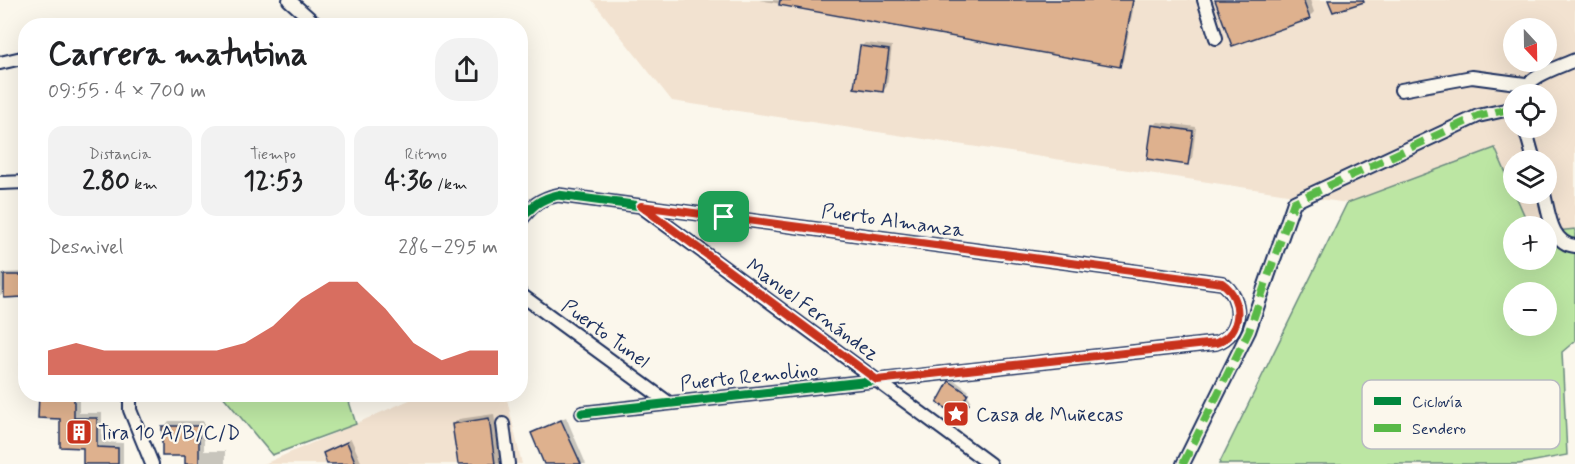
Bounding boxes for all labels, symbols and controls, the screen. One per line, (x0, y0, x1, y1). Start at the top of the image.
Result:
north arrow (1503, 18, 1557, 72)
map controls (1503, 18, 1557, 336)
text: Carrera matutina (48, 33, 308, 77)
button: share (435, 38, 498, 101)
text: 09:55 · 4 × 700 m (48, 78, 206, 105)
button: locate (1503, 84, 1557, 138)
text: Distancia (89, 144, 151, 165)
text: Tiempo (250, 144, 296, 165)
text: Ritmo (405, 144, 447, 165)
button: layers (1503, 150, 1557, 204)
text: 2.80 (82, 165, 130, 199)
text: 12:53 (244, 165, 302, 199)
text: 4:36 (385, 165, 433, 199)
text: km (130, 174, 158, 195)
text: /km (433, 174, 467, 195)
pin (698, 191, 749, 242)
street label: Puerto Almanza (820, 198, 967, 245)
icon: arrive (707, 200, 740, 233)
button: + (1503, 216, 1557, 270)
text: Desnivel (48, 234, 123, 261)
text: 286–295 m (398, 234, 498, 261)
street label: Manuel Fernández (740, 253, 884, 368)
button: − (1503, 282, 1557, 336)
street label: Puerto Tunel (556, 293, 654, 375)
street label: Puerto Remolino (679, 357, 820, 398)
legend (1362, 380, 1560, 449)
text: Ciclovía (1412, 392, 1463, 413)
place icon: Casa de Muñecas (941, 399, 971, 429)
place label: Casa de Muñecas (976, 402, 1123, 429)
building icon: Tira 10 A/B/C/D (64, 417, 94, 447)
text: Sendero (1412, 419, 1466, 440)
place label: Tira 10 A/B/C/D (98, 420, 240, 447)

